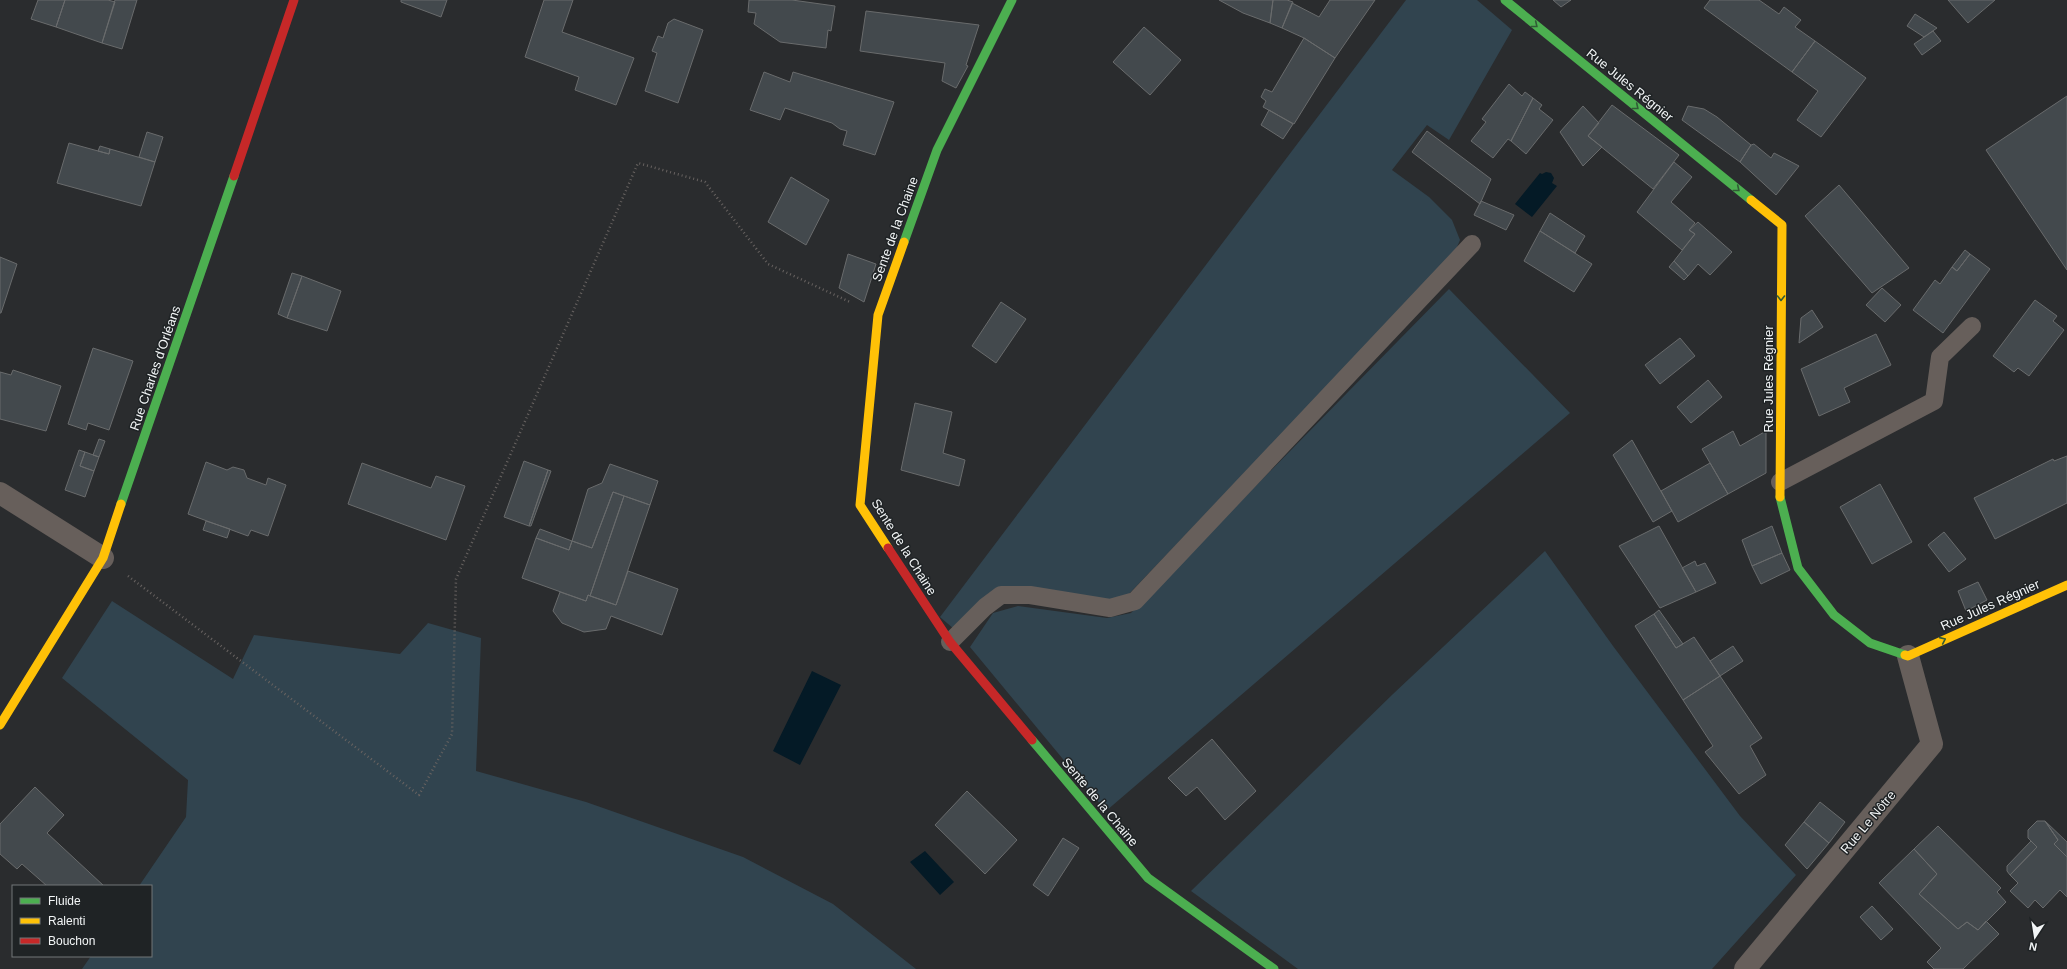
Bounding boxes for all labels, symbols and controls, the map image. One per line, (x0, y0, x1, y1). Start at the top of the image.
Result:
one-way arrow (1531, 20, 1538, 27)
street label: Rue Jules Régnier (1584, 46, 1677, 125)
one-way arrow (1632, 102, 1639, 109)
street label: Sente de la Chaine (869, 174, 921, 284)
one-way arrow (1733, 184, 1740, 191)
one-way arrow (1777, 295, 1785, 301)
street label: Rue Charles d'Orléans (127, 303, 184, 432)
street label: Rue Jules Régnier (1761, 325, 1776, 432)
street label: Sente de la Chaine (868, 496, 940, 598)
street label: Rue Jules Régnier (1938, 576, 2043, 634)
one-way arrow (1940, 637, 1947, 645)
street label: Sente de la Chaine (1059, 755, 1141, 849)
street label: Rue Le Nôtre (1837, 788, 1899, 856)
legend (12, 885, 152, 957)
text: Fluide (48, 894, 81, 908)
text: Ralenti (48, 914, 85, 928)
north arrow (2015, 917, 2055, 957)
text: Bouchon (48, 934, 95, 948)
text: N (2028, 940, 2038, 953)

